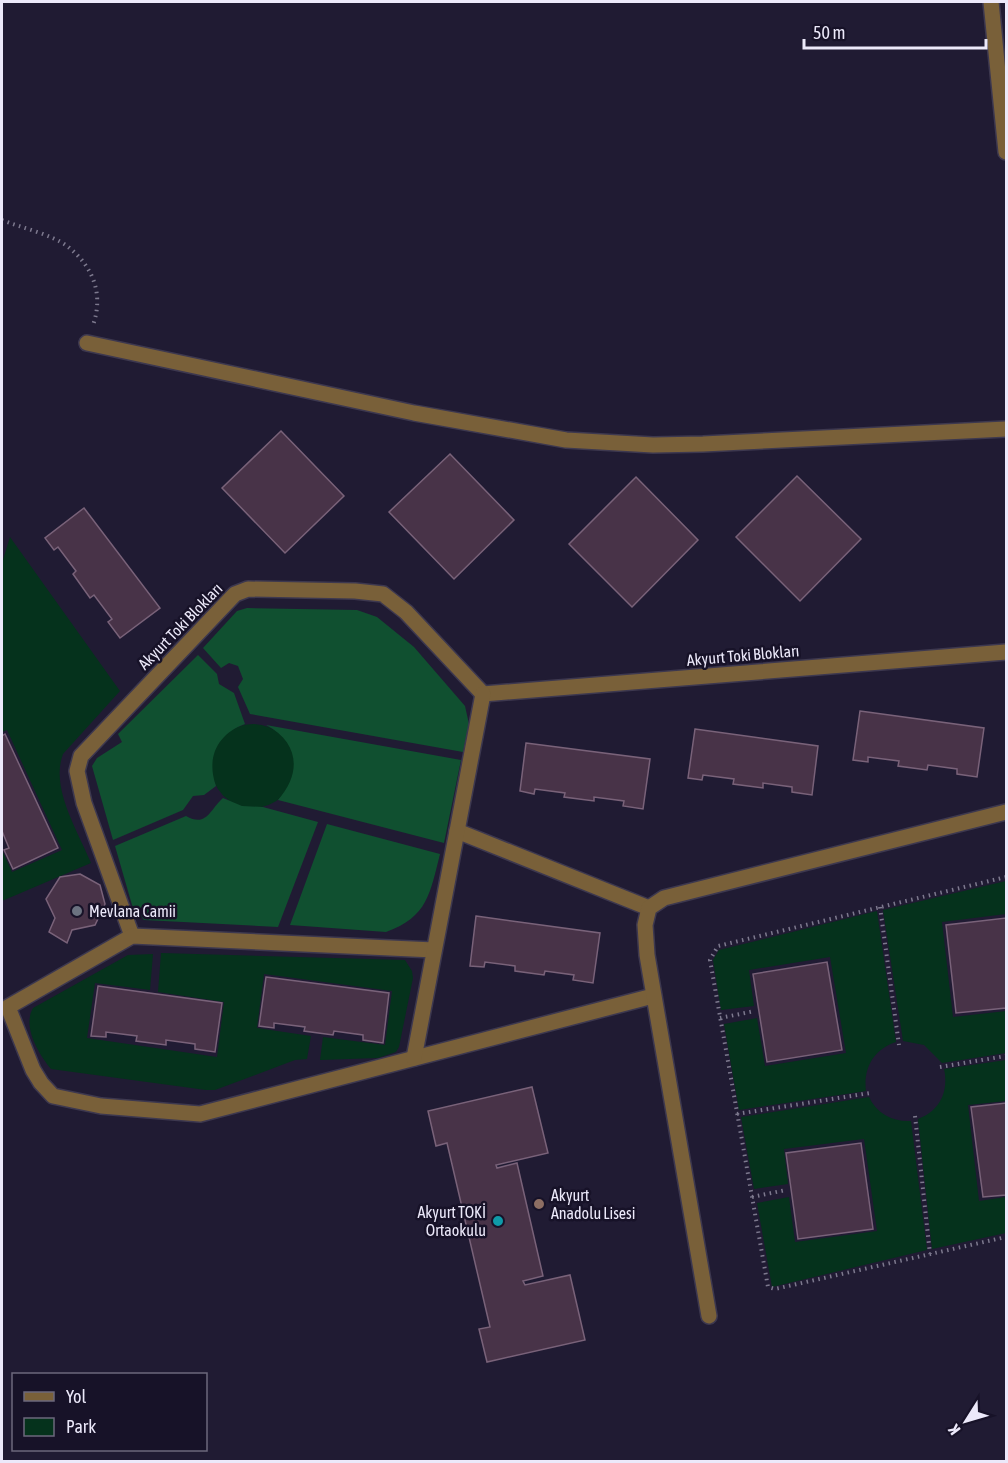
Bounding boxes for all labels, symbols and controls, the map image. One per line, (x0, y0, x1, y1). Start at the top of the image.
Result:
scale bar (804, 12, 986, 50)
text: 50 m (813, 22, 845, 43)
street label: Akyurt Toki Blokları (134, 579, 226, 674)
street label: Akyurt Toki Blokları (686, 641, 800, 670)
place label: Mevlana Camii (89, 902, 176, 920)
marker: Mevlana Camii (70, 904, 84, 918)
place label: Akyurt Anadolu Lisesi (551, 1186, 635, 1222)
marker: Akyurt Anadolu Lisesi (532, 1197, 546, 1211)
place label: Akyurt TOKİ Ortaokulu (417, 1203, 486, 1239)
marker: Akyurt TOKİ Ortaokulu (491, 1214, 505, 1228)
legend (12, 1373, 207, 1451)
text: Yol (66, 1386, 86, 1407)
north arrow (936, 1391, 996, 1451)
text: Park (66, 1416, 96, 1437)
text: K (944, 1421, 964, 1439)

